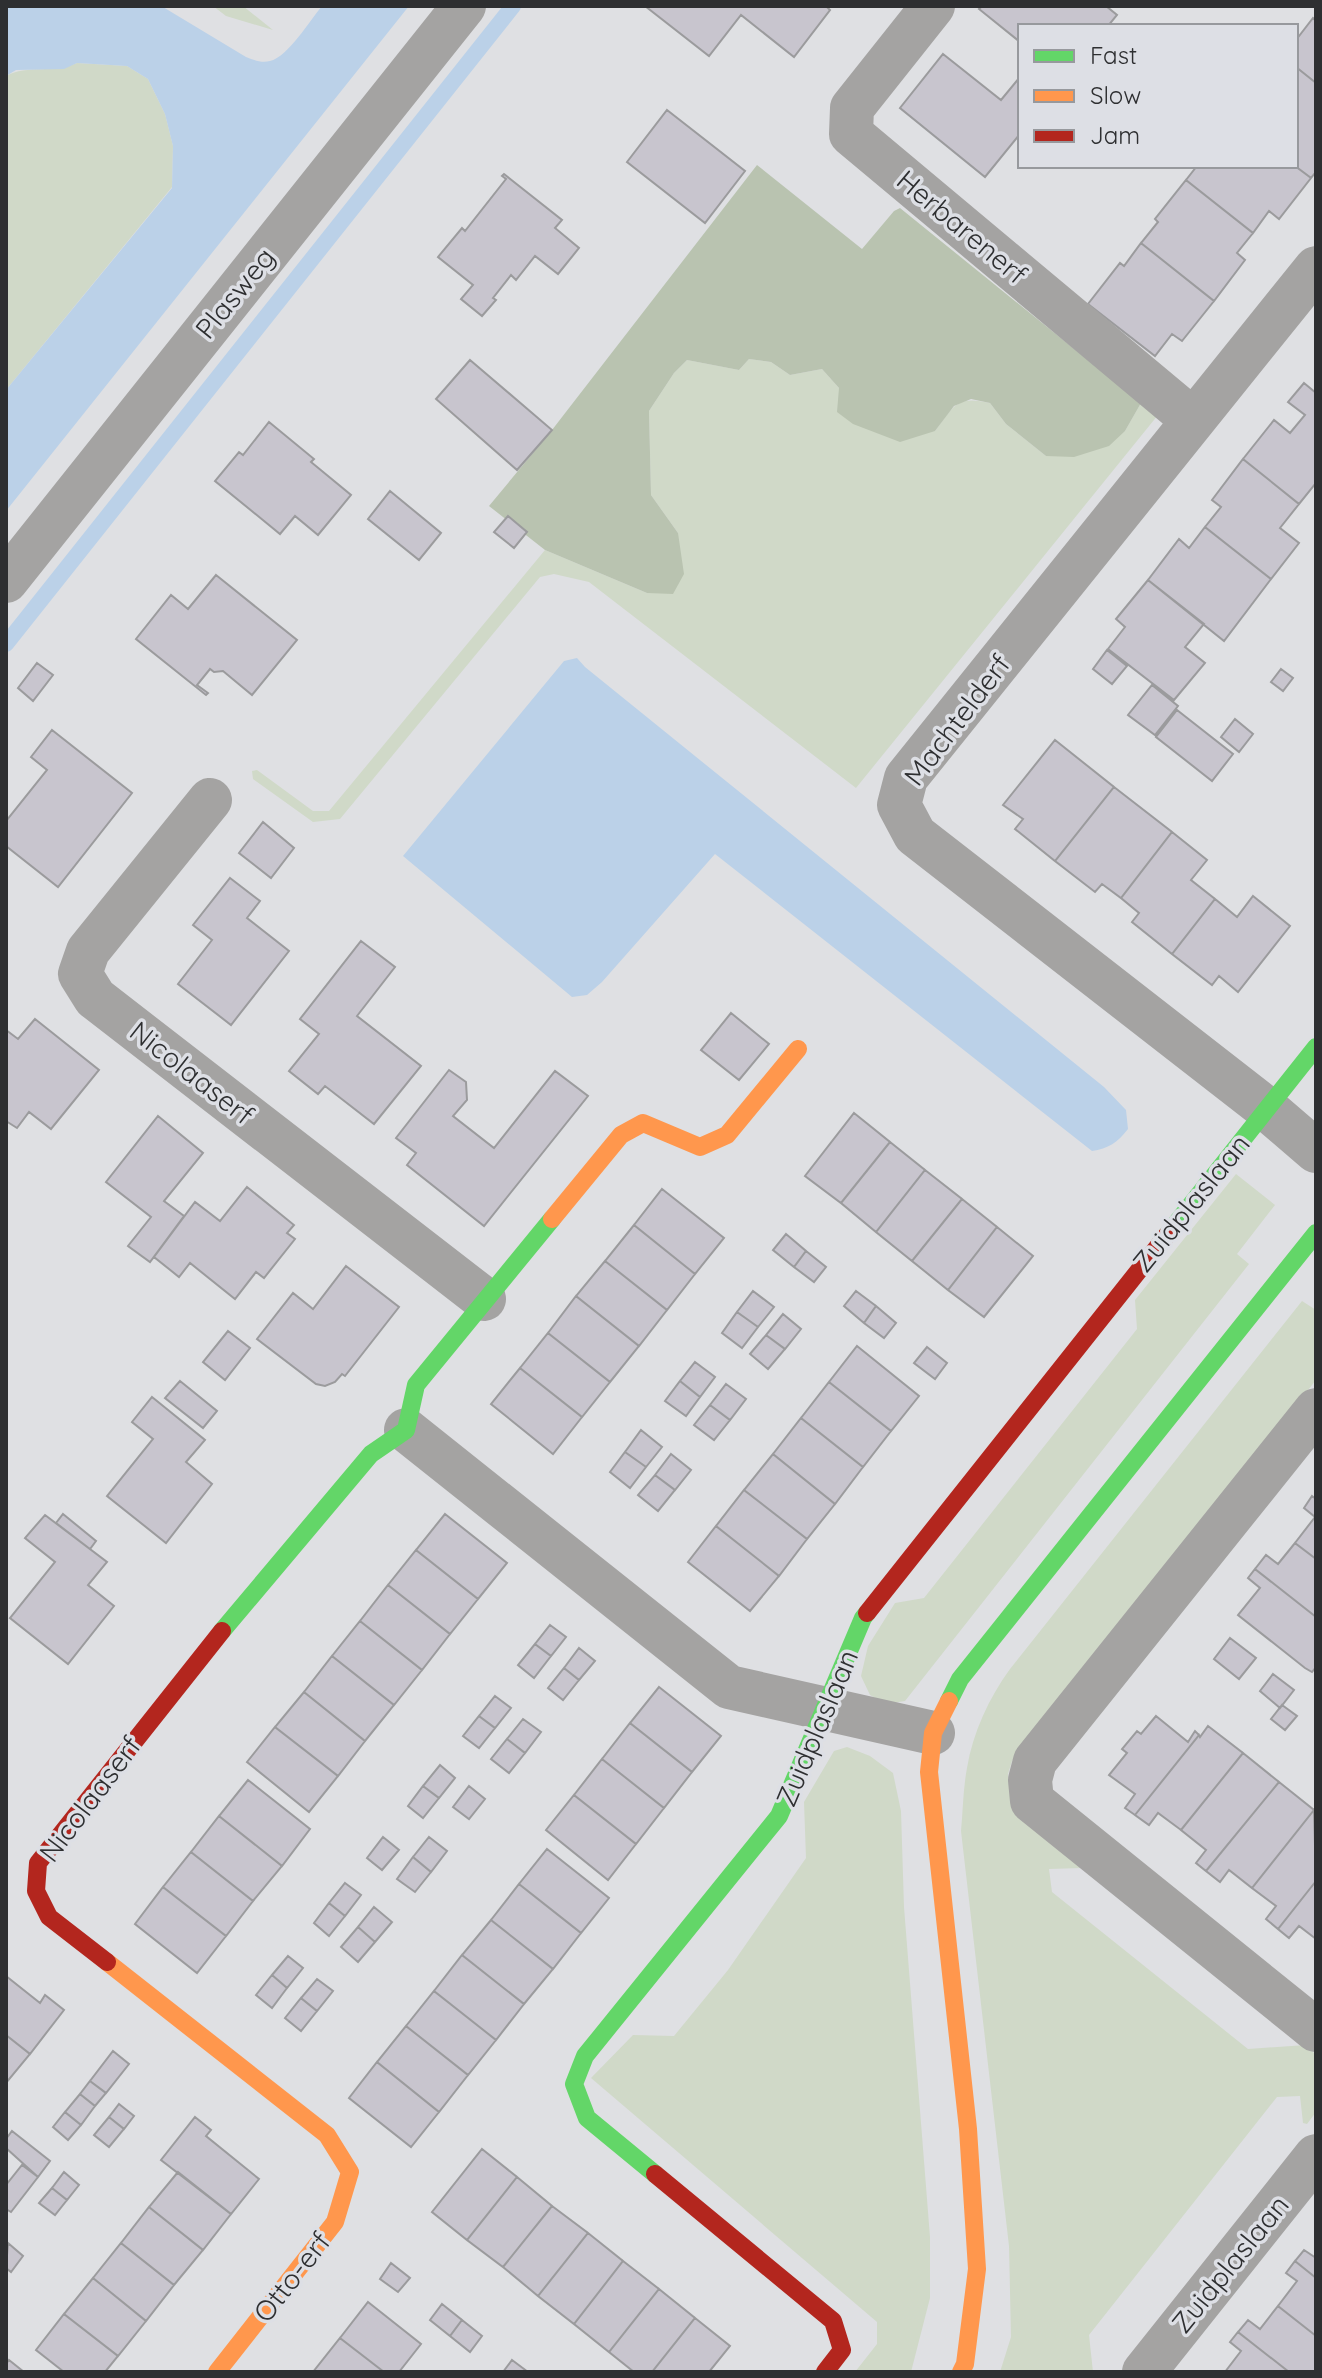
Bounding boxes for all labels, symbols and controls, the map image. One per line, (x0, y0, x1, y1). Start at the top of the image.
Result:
legend (1018, 24, 1298, 168)
text: Fast (1090, 40, 1137, 70)
text: Slow (1090, 80, 1141, 110)
text: Jam (1090, 120, 1140, 150)
street label: Herbarenerf (890, 162, 1035, 291)
street label: Plasweg (187, 240, 282, 345)
street label: Machtelderf (896, 647, 1017, 792)
street label: Nicolaaserf (123, 1013, 261, 1132)
street label: Zuidplaslaan (1124, 1127, 1257, 1279)
street label: Zuidplaslaan (768, 1644, 865, 1812)
street label: Nicolaaserf (31, 1729, 148, 1868)
street label: Zuidplaslaan (1163, 2188, 1296, 2340)
street label: Otto-erf (246, 2225, 338, 2329)

